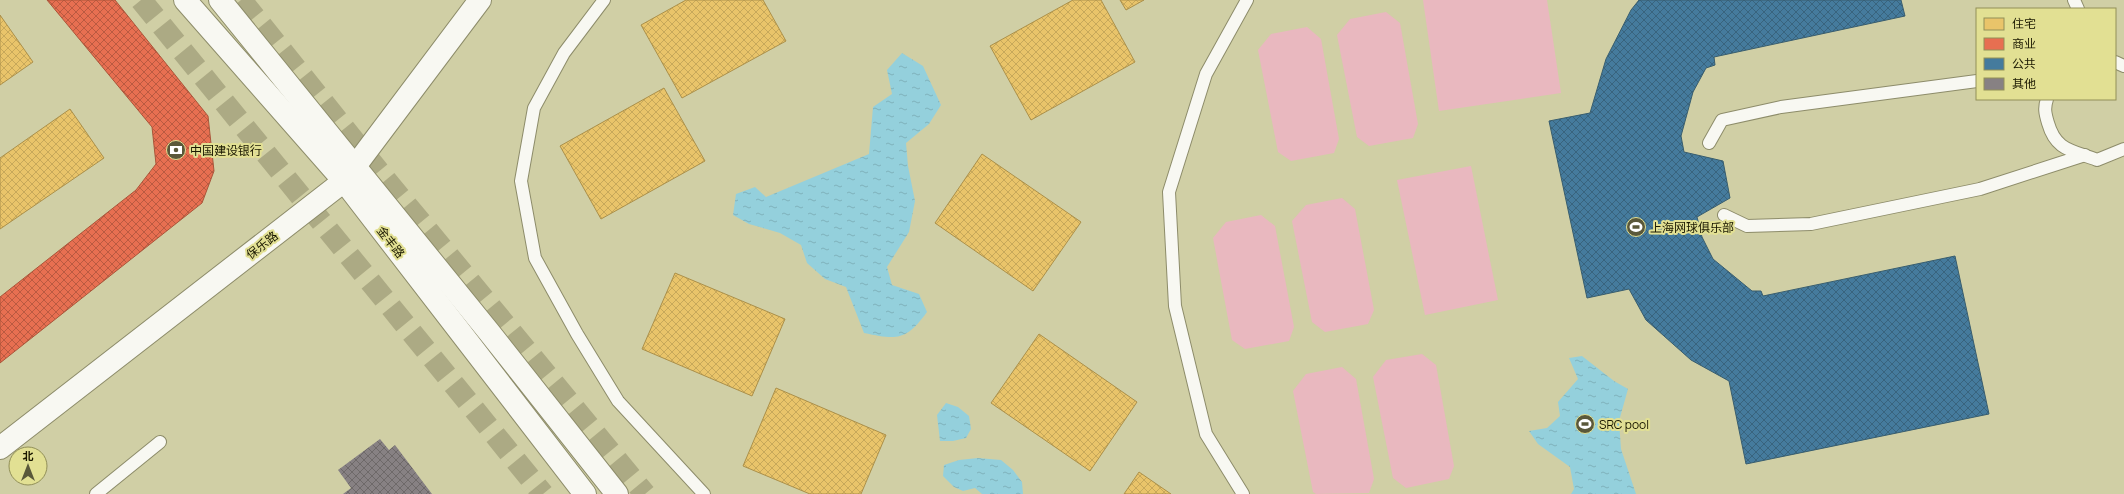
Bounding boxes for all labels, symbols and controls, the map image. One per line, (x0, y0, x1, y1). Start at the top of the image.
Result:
legend (1976, 8, 2116, 100)
text: 住宅 (2012, 15, 2036, 32)
text: 商业 (2012, 35, 2036, 52)
text: 公共 (2012, 55, 2036, 72)
text: 其他 (2012, 75, 2036, 92)
bank icon: 中国建设银行 (165, 139, 187, 161)
place label: 中国建设银行 (190, 142, 262, 159)
sports icon: 上海网球俱乐部 (1625, 216, 1647, 238)
place label: 上海网球俱乐部 (1650, 219, 1734, 236)
street label: 金丰路 (373, 223, 409, 261)
street label: 保乐路 (243, 227, 281, 263)
sports icon: SRC pool (1574, 413, 1596, 435)
place label: SRC pool (1599, 416, 1649, 433)
north arrow (8, 446, 48, 486)
text: 北 (23, 448, 34, 463)

